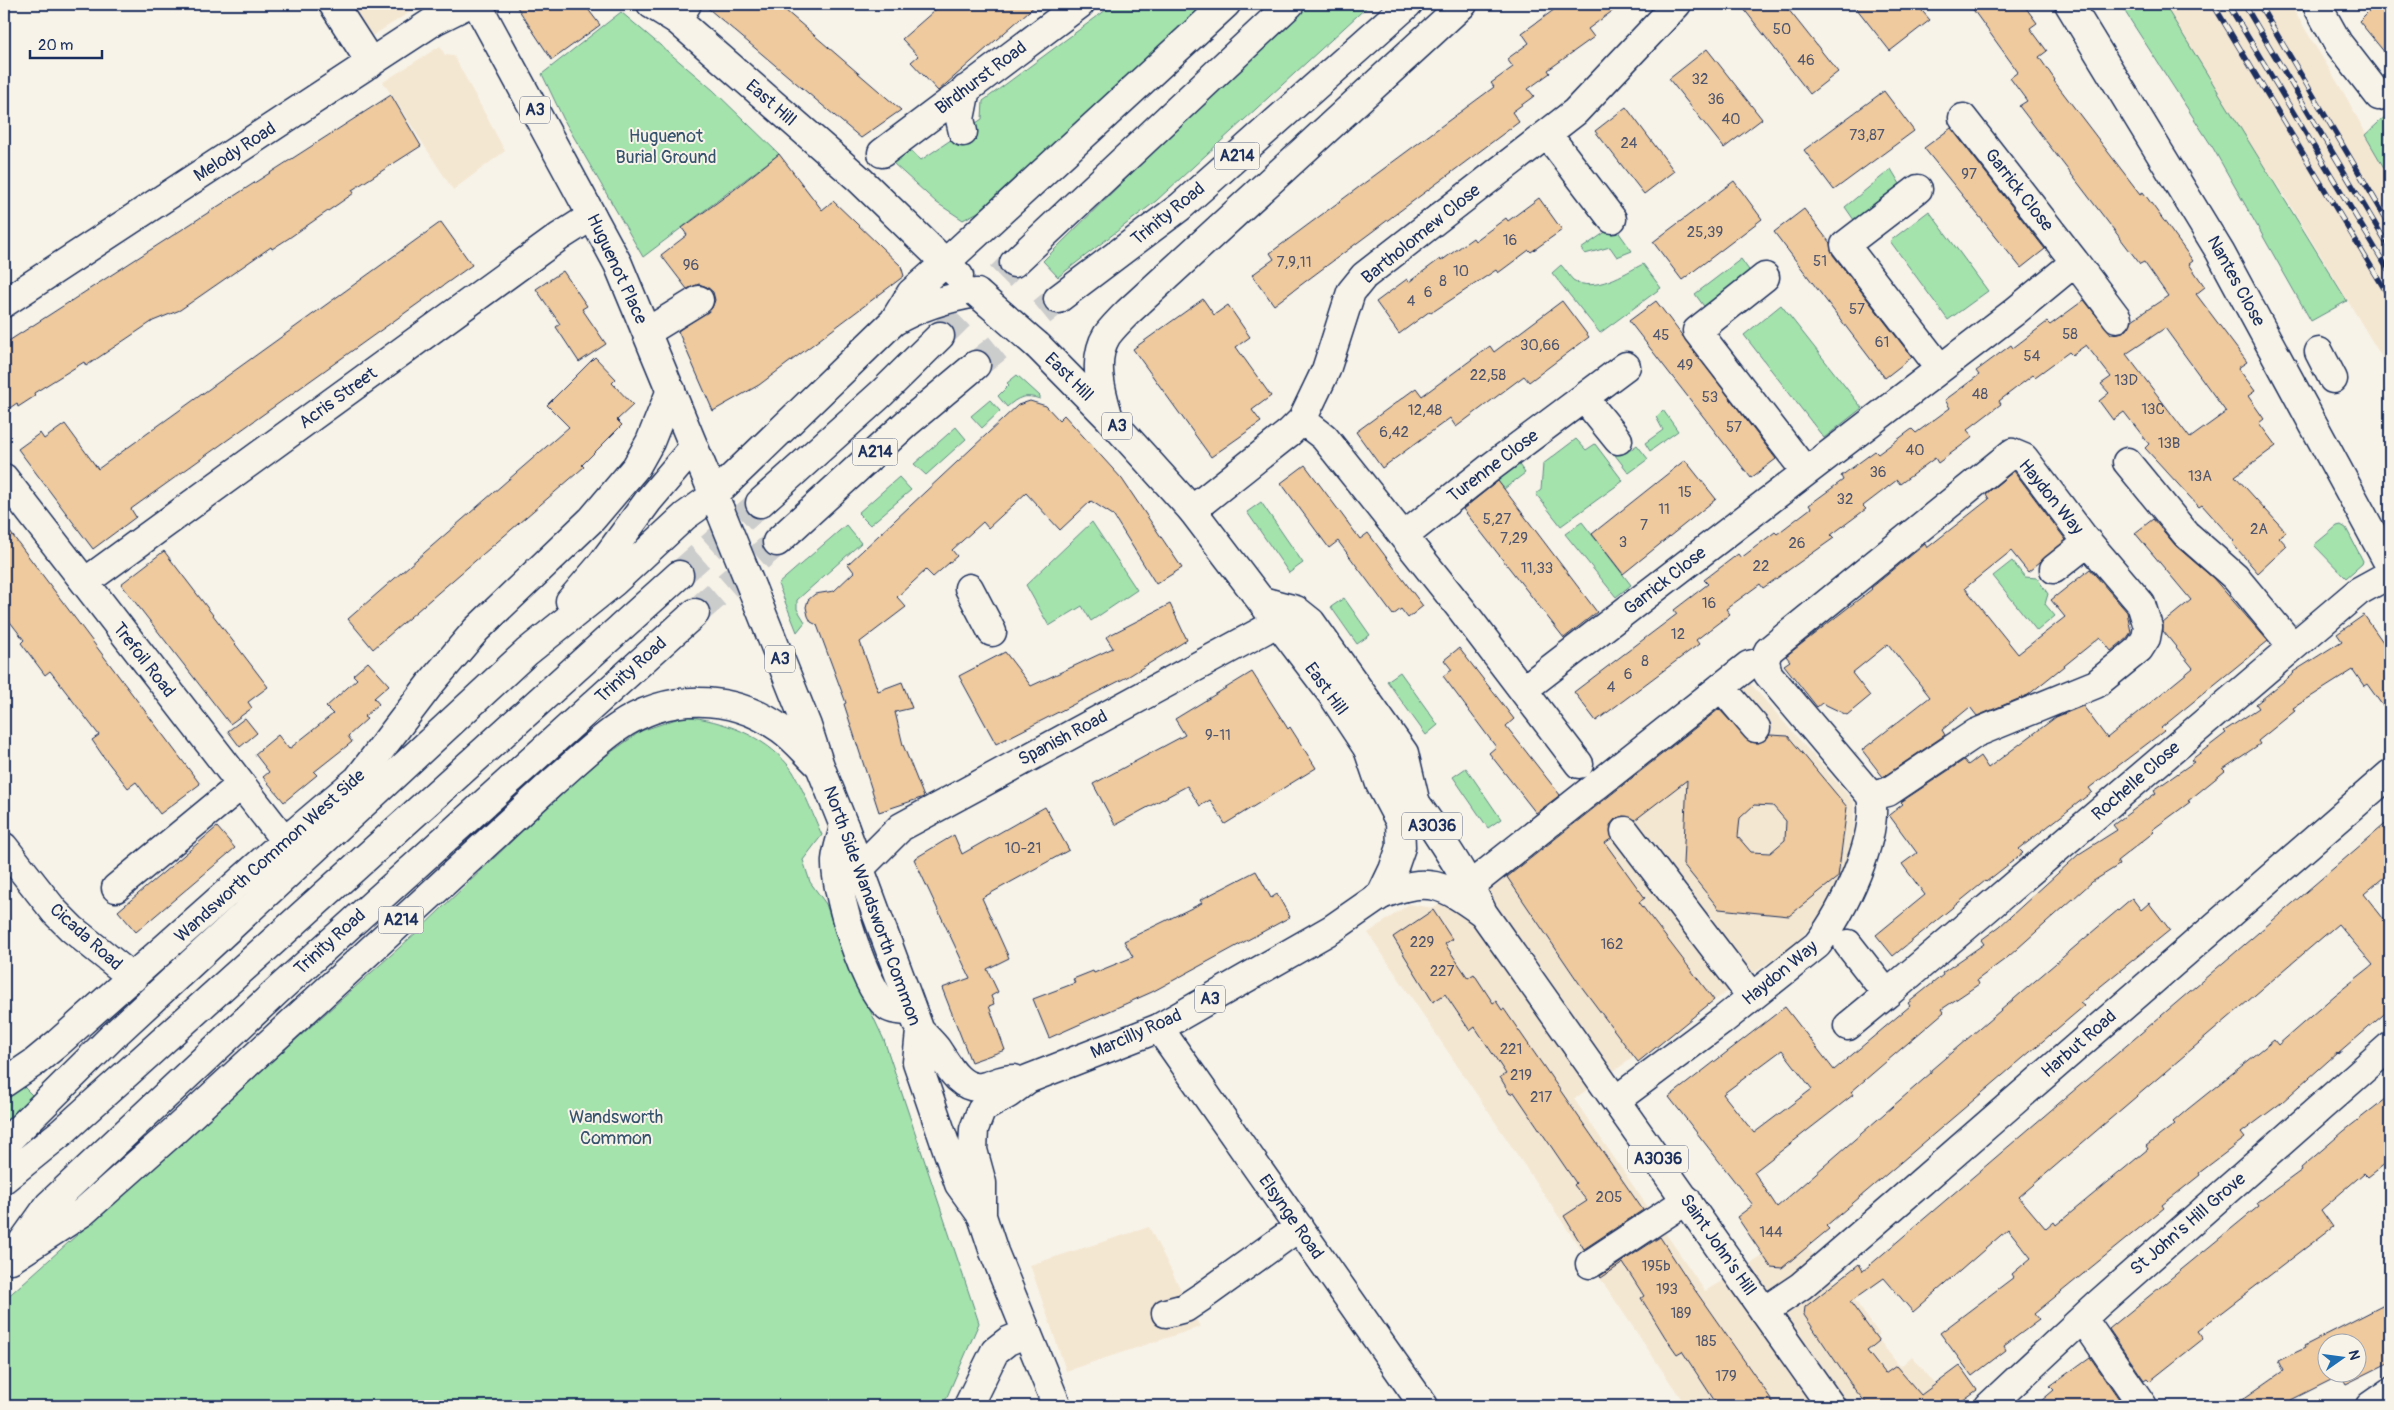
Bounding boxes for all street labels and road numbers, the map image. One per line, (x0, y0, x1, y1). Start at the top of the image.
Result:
street label: Birdhurst Road (931, 36, 1031, 120)
street label: East Hill (741, 75, 801, 131)
road number: A3 (520, 96, 550, 124)
street label: Melody Road (190, 117, 280, 187)
road number: A214 (1214, 142, 1260, 170)
street label: Garrick Close (1979, 144, 2059, 236)
street label: Trinity Road (1126, 177, 1210, 251)
street label: Bartholomew Close (1357, 179, 1485, 289)
street label: Huguenot Place (581, 210, 653, 328)
street label: Nantes Close (2202, 232, 2270, 330)
street label: East Hill (1040, 348, 1098, 406)
street label: Acris Street (294, 361, 382, 434)
road number: A3 (1102, 412, 1132, 440)
street label: Turenne Close (1443, 424, 1543, 508)
road number: A214 (852, 438, 898, 466)
street label: Haydon Way (2013, 454, 2089, 540)
street label: Garrick Close (1619, 541, 1711, 621)
street label: Trefoil Road (108, 618, 180, 702)
street label: Trinity Road (590, 632, 672, 708)
road number: A3 (765, 646, 795, 672)
street label: East Hill (1299, 658, 1353, 720)
street label: Spanish Road (1014, 705, 1112, 771)
street label: Rochelle Close (2087, 736, 2185, 826)
street label: Wandsworth Common West Side (170, 764, 370, 948)
street label: North Side Wandsworth Common (818, 783, 926, 1029)
road number: A3036 (1402, 812, 1462, 839)
street label: Cicada Road (45, 898, 127, 976)
street label: Trinity Road (289, 904, 371, 980)
road number: A214 (378, 906, 424, 934)
street label: Haydon Way (1737, 935, 1823, 1011)
road number: A3 (1195, 986, 1225, 1012)
street label: Marcilly Road (1087, 1004, 1185, 1064)
street label: Harbut Road (2037, 1005, 2121, 1083)
road number: A3036 (1628, 1146, 1688, 1172)
street label: St John's Hill Grove (2125, 1167, 2251, 1281)
street label: Elsynge Road (1253, 1170, 1329, 1264)
street label: Saint John's Hill (1675, 1190, 1761, 1300)

